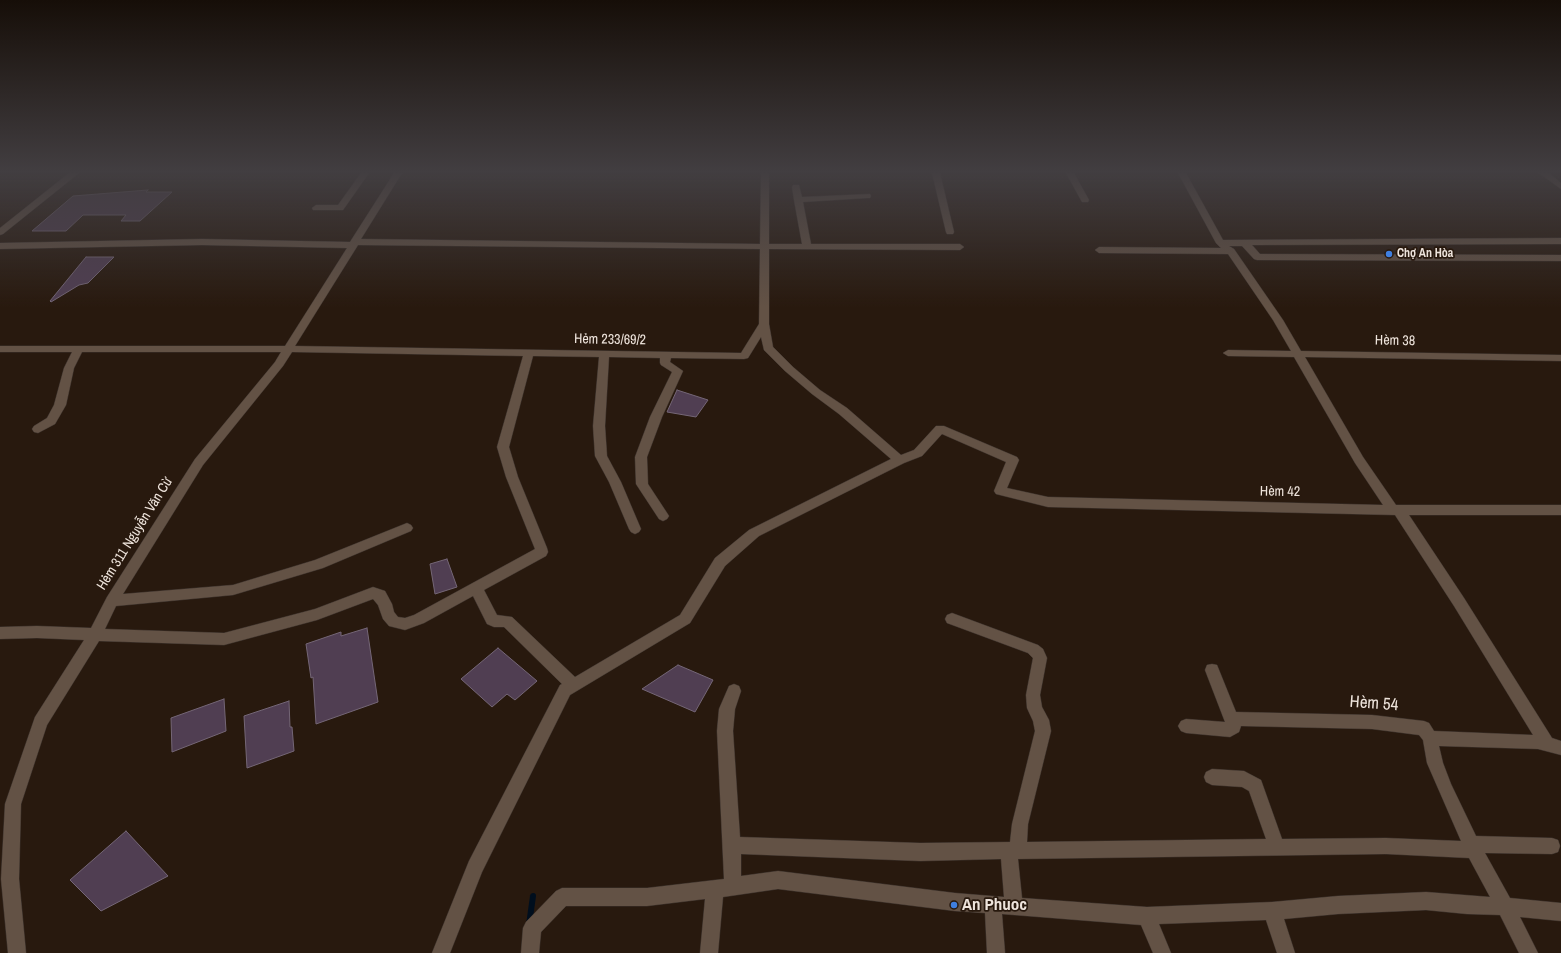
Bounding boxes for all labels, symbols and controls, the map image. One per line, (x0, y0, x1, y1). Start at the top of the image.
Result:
place label: Chợ An Hòa (1397, 247, 1453, 261)
marker: Chợ An Hòa (1384, 249, 1394, 259)
street label: Hẻm 233/69/2 (574, 331, 646, 349)
street label: Hèm 38 (1375, 332, 1415, 350)
street label: Hẻm 311 Nguyễn Văn Cừ (94, 475, 176, 593)
street label: Hèm 42 (1260, 483, 1300, 501)
street label: Hèm 54 (1349, 692, 1399, 716)
place label: An Phuoc (962, 895, 1027, 915)
marker: An Phuoc (949, 900, 959, 910)

